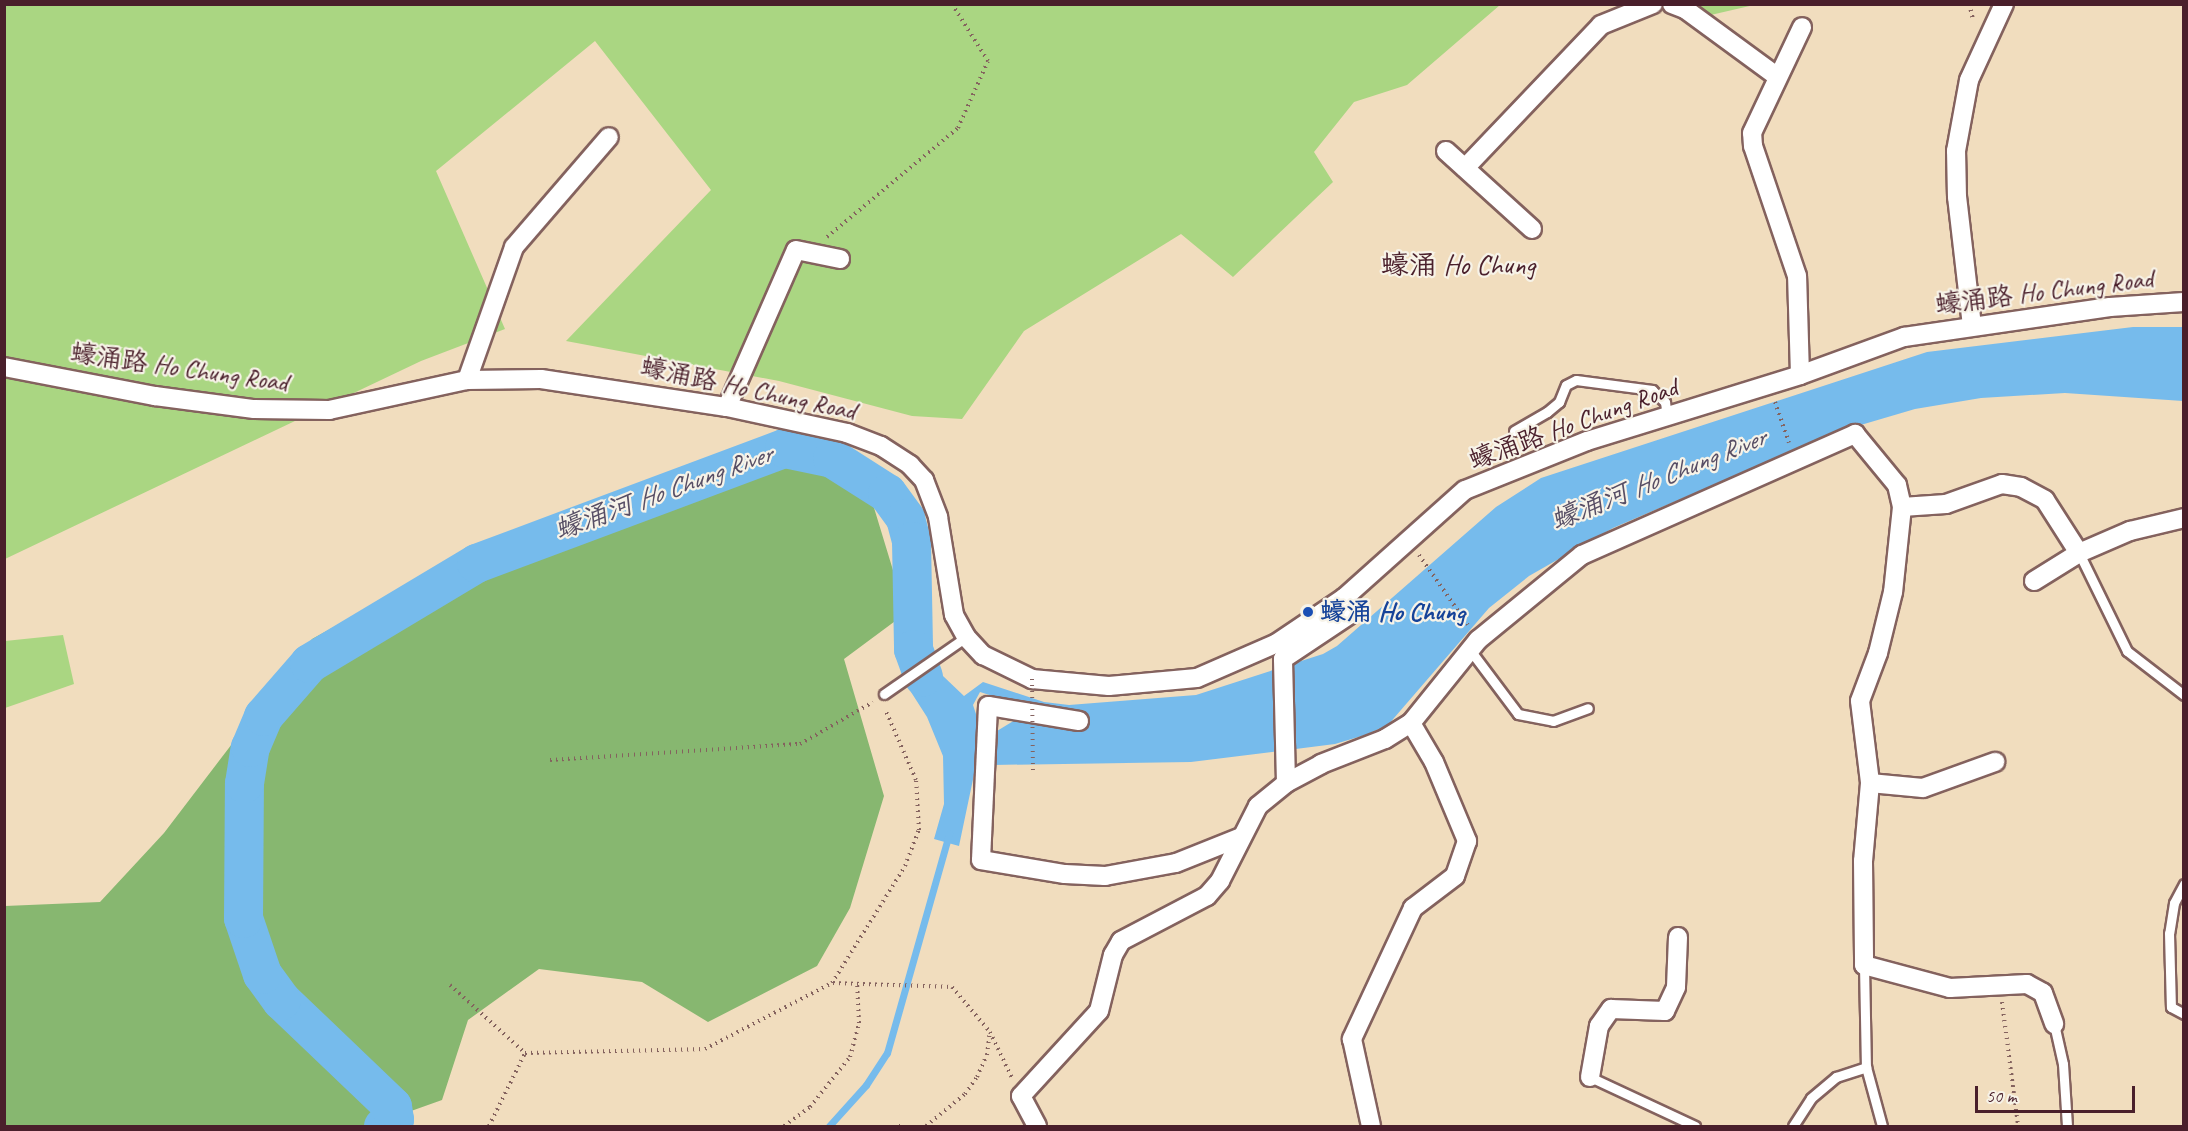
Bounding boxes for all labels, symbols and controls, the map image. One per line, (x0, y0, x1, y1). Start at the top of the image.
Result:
district label: 蠔涌 Ho Chung (1381, 248, 1535, 282)
street label: 蠔涌路 Ho Chung Road (1933, 263, 2155, 321)
street label: 蠔涌路 Ho Chung Road (68, 337, 290, 399)
street label: 蠔涌路 Ho Chung Road (638, 351, 858, 427)
street label: 蠔涌路 Ho Chung Road (1465, 372, 1681, 476)
water label: 蠔涌河 Ho Chung River (1545, 421, 1771, 537)
water label: 蠔涌河 Ho Chung River (550, 438, 776, 546)
place label: 蠔涌 Ho Chung (1320, 596, 1465, 628)
marker: 蠔涌 Ho Chung (1301, 605, 1315, 619)
scale bar (1978, 1074, 2138, 1112)
text: 50 m (1986, 1085, 2017, 1107)

